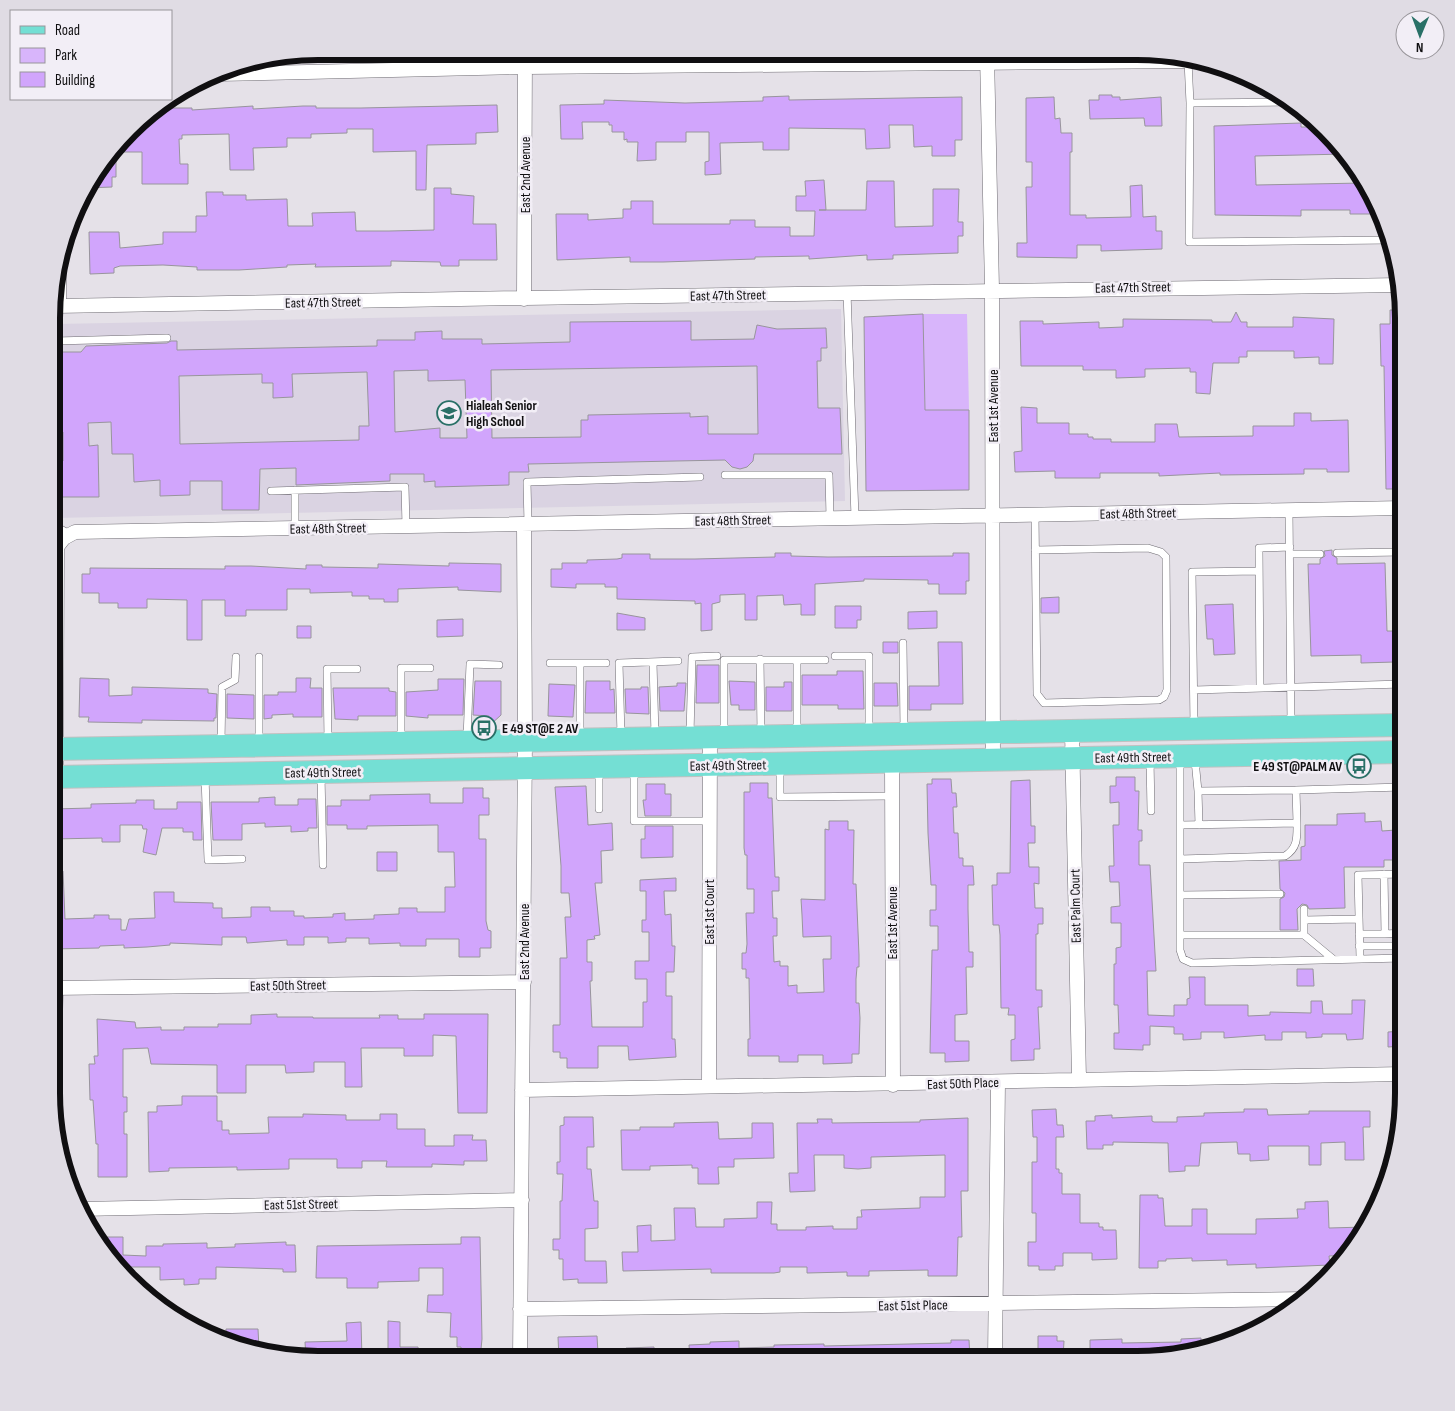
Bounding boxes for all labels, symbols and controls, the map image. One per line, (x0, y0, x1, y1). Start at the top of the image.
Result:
legend (10, 10, 172, 100)
north arrow (1395, 10, 1445, 60)
text: Road (55, 21, 80, 40)
text: N (1416, 39, 1424, 56)
text: Park (55, 46, 77, 65)
text: Building (55, 71, 95, 90)
street label: East 2nd Avenue (517, 137, 534, 213)
street label: East 47th Street (1095, 278, 1171, 297)
street label: East 47th Street (690, 286, 766, 305)
street label: East 47th Street (285, 293, 361, 312)
street label: East 1st Avenue (985, 369, 1002, 443)
place label: Hialeah Senior High School (466, 397, 537, 430)
school or university icon: Hialeah Senior High School (436, 400, 462, 426)
street label: East 48th Street (1100, 504, 1176, 523)
street label: East 48th Street (695, 511, 771, 530)
street label: East 48th Street (290, 519, 366, 538)
bus stop icon: E 49 ST@E 2 AV (471, 715, 497, 741)
place label: E 49 ST@E 2 AV (502, 720, 578, 737)
street label: East 49th Street (1095, 748, 1171, 767)
bus stop icon: E 49 ST@PALM AV (1346, 753, 1372, 779)
street label: East 49th Street (690, 756, 766, 775)
place label: E 49 ST@PALM AV (1253, 758, 1342, 775)
street label: East 49th Street (285, 763, 361, 782)
street label: East Palm Court (1066, 869, 1085, 943)
street label: East 1st Court (701, 879, 718, 945)
street label: East 1st Avenue (884, 886, 901, 960)
street label: East 2nd Avenue (516, 904, 533, 980)
street label: East 50th Street (250, 976, 326, 995)
street label: East 50th Place (927, 1074, 999, 1093)
street label: East 51st Street (264, 1195, 338, 1214)
street label: East 51st Place (878, 1296, 948, 1315)

